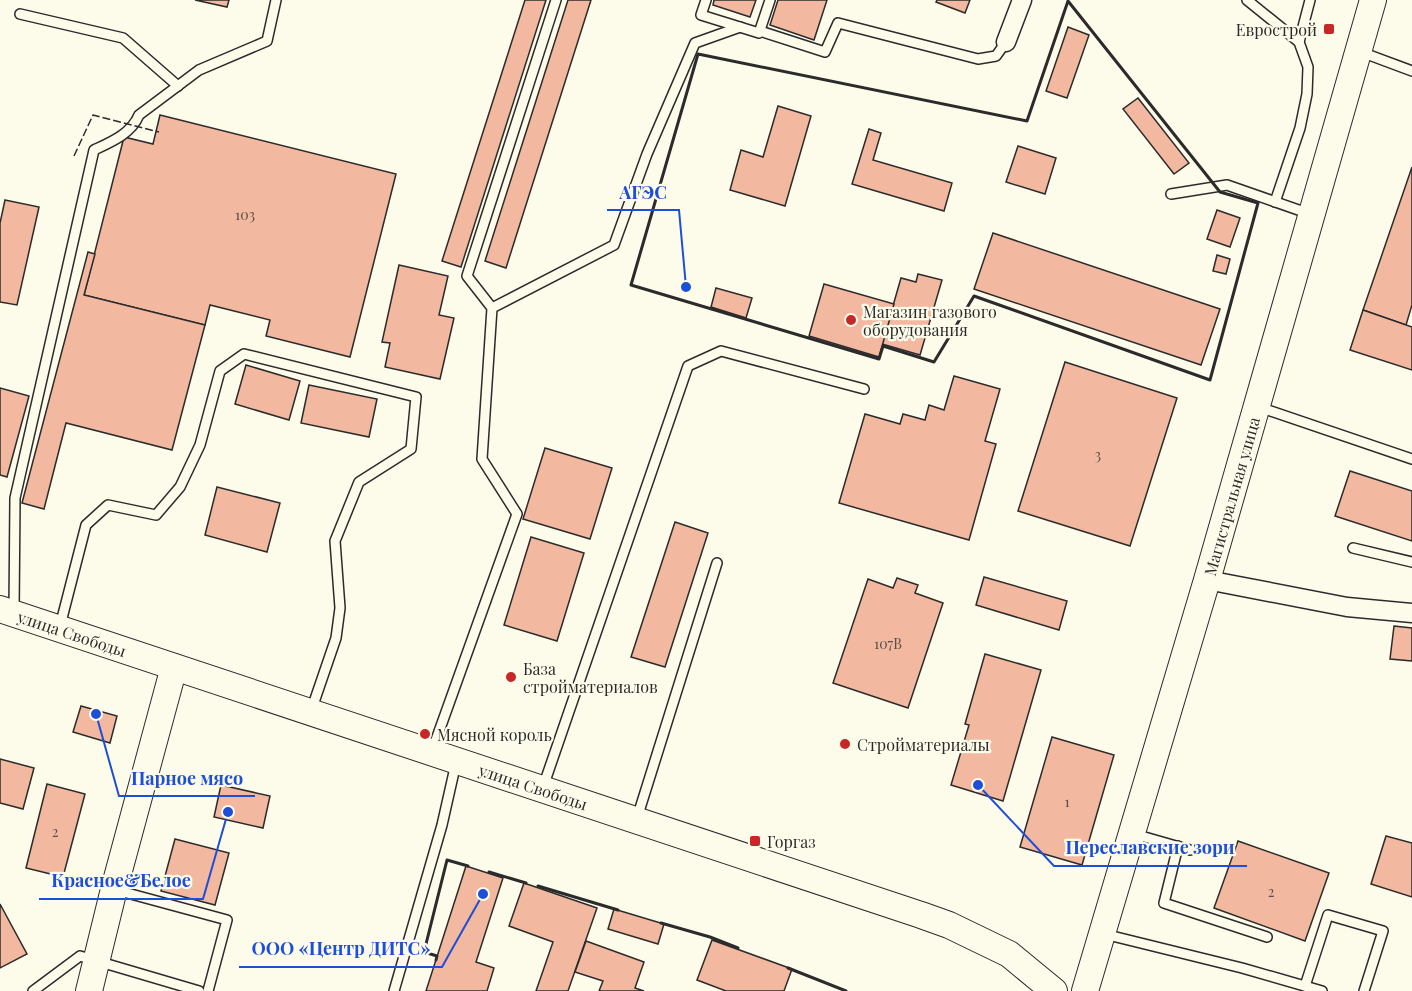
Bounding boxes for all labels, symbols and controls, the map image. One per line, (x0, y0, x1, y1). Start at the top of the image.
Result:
place label: Еврострой (1236, 19, 1317, 40)
marker: Еврострой (1322, 22, 1336, 36)
callout: АГЭС (607, 174, 679, 210)
text: АГЭС (618, 180, 667, 204)
house number: 103 (235, 205, 255, 224)
place label: Магазин газового оборудования (863, 301, 997, 340)
marker: Магазин газового оборудования (844, 313, 858, 327)
street label: Магистральная улица (1198, 414, 1264, 578)
house number: 3 (1095, 445, 1101, 464)
street label: улица Свободы (14, 605, 129, 661)
house number: 107В (874, 634, 902, 653)
place label: База стройматериалов (523, 658, 658, 697)
marker: База стройматериалов (504, 670, 518, 684)
place label: Мясной король (437, 724, 552, 745)
marker: Мясной король (418, 727, 432, 741)
place label: Стройматериалы (857, 734, 990, 755)
marker: Стройматериалы (838, 737, 852, 751)
street label: улица Свободы (475, 758, 590, 814)
callout: Парное мясо (119, 760, 255, 796)
text: Парное мясо (131, 766, 243, 790)
house number: 1 (1064, 792, 1070, 811)
house number: 2 (52, 822, 59, 841)
callout: Переславские зори (1054, 830, 1247, 866)
place label: Горгаз (767, 831, 816, 852)
marker: Горгаз (748, 834, 762, 848)
text: Переславские зори (1066, 835, 1235, 859)
callout: Красное&Белое (39, 863, 203, 899)
text: Красное&Белое (51, 868, 191, 892)
house number: 2 (1268, 882, 1275, 901)
callout: ООО «Центр ДИТС» (239, 931, 442, 967)
text: ООО «Центр ДИТС» (252, 936, 430, 960)

